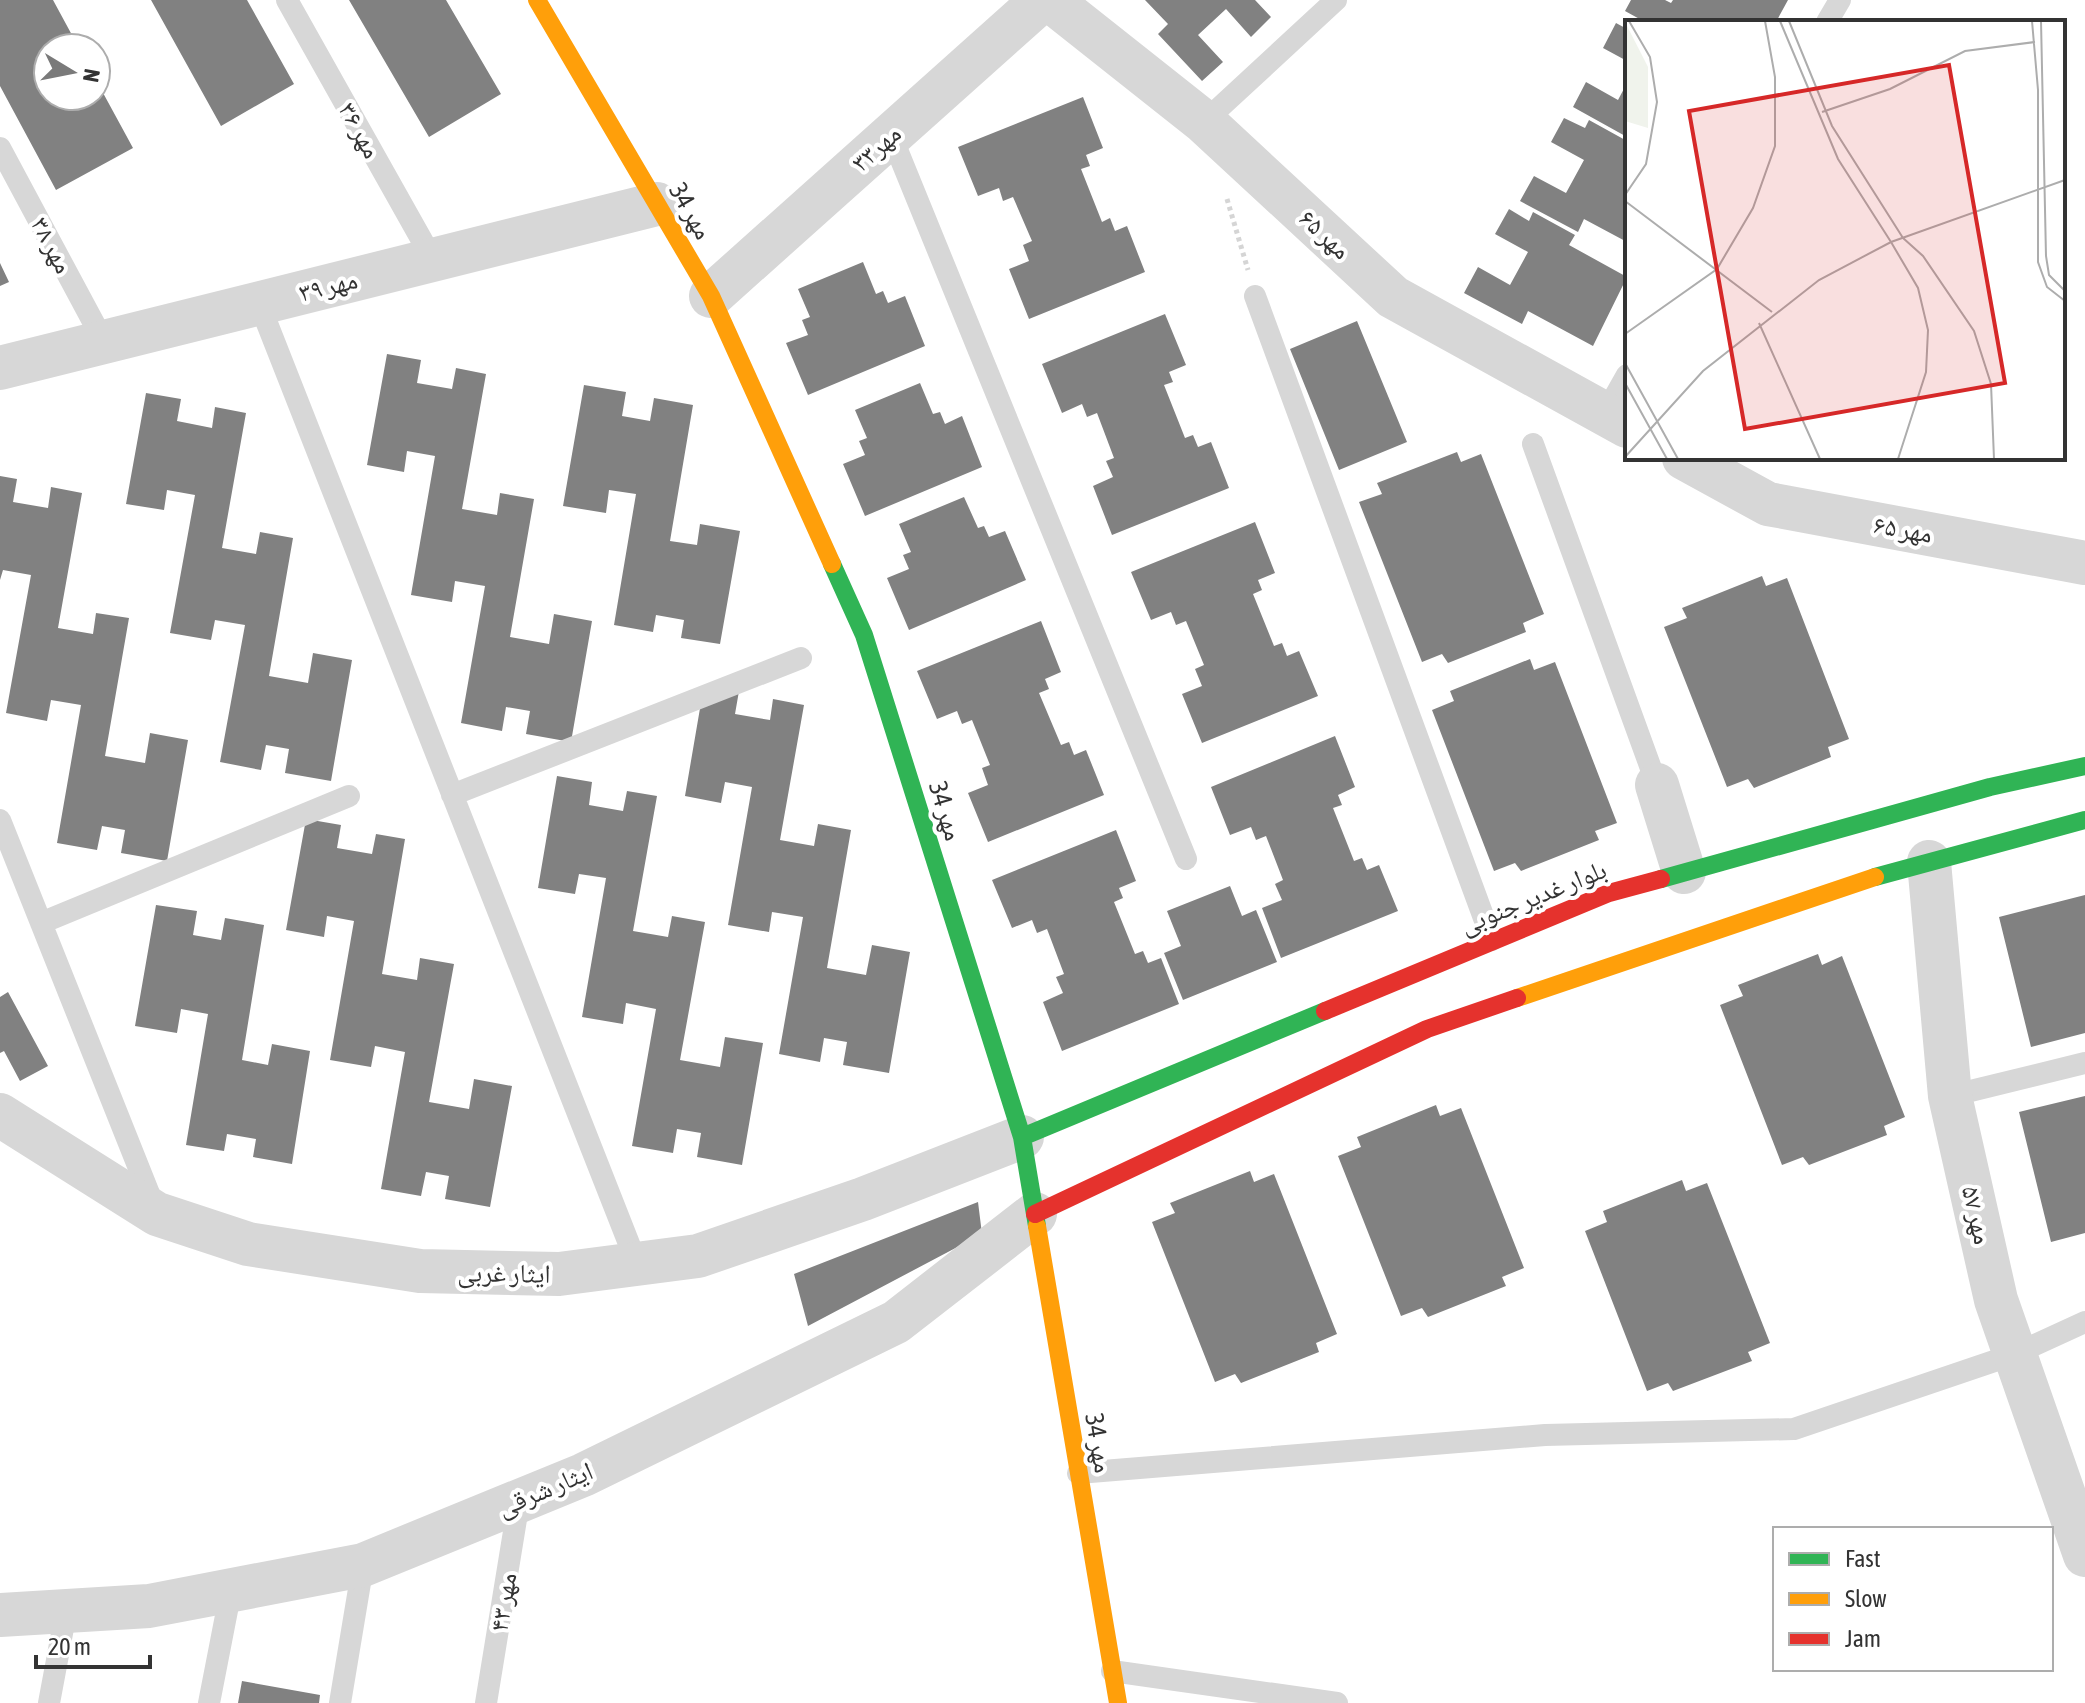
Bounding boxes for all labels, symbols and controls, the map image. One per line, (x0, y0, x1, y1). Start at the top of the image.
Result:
inset map (1625, 20, 2065, 460)
north arrow (32, 32, 112, 112)
text: N (78, 67, 106, 84)
street label: مهر ۳۶ (333, 97, 387, 163)
street label: مهر۳۳ (845, 118, 907, 178)
street label: مهر 34 (663, 177, 719, 245)
street label: مهر ۶۵ (1293, 203, 1357, 265)
street label: مهر ۳۸ (25, 212, 79, 278)
street label: مهر ۳۹ (296, 264, 360, 308)
street label: مهر ۶۵ (1871, 509, 1935, 549)
street label: مهر 34 (923, 778, 969, 844)
street label: بلوار غدیر جنوبی (1455, 854, 1611, 941)
street label: مهر ۵۷ (1956, 1183, 1998, 1247)
street label: ایثار غربی (457, 1257, 551, 1290)
street label: مهر 34 (1079, 1411, 1119, 1475)
street label: ایثار شرقی (493, 1455, 598, 1523)
legend (1773, 1527, 2053, 1671)
text: Fast (1845, 1545, 1881, 1572)
street label: مهر ۴۳ (484, 1570, 522, 1634)
text: Slow (1845, 1585, 1887, 1612)
scale bar (36, 1619, 150, 1669)
text: Jam (1845, 1625, 1881, 1652)
text: 20 m (48, 1633, 91, 1660)

